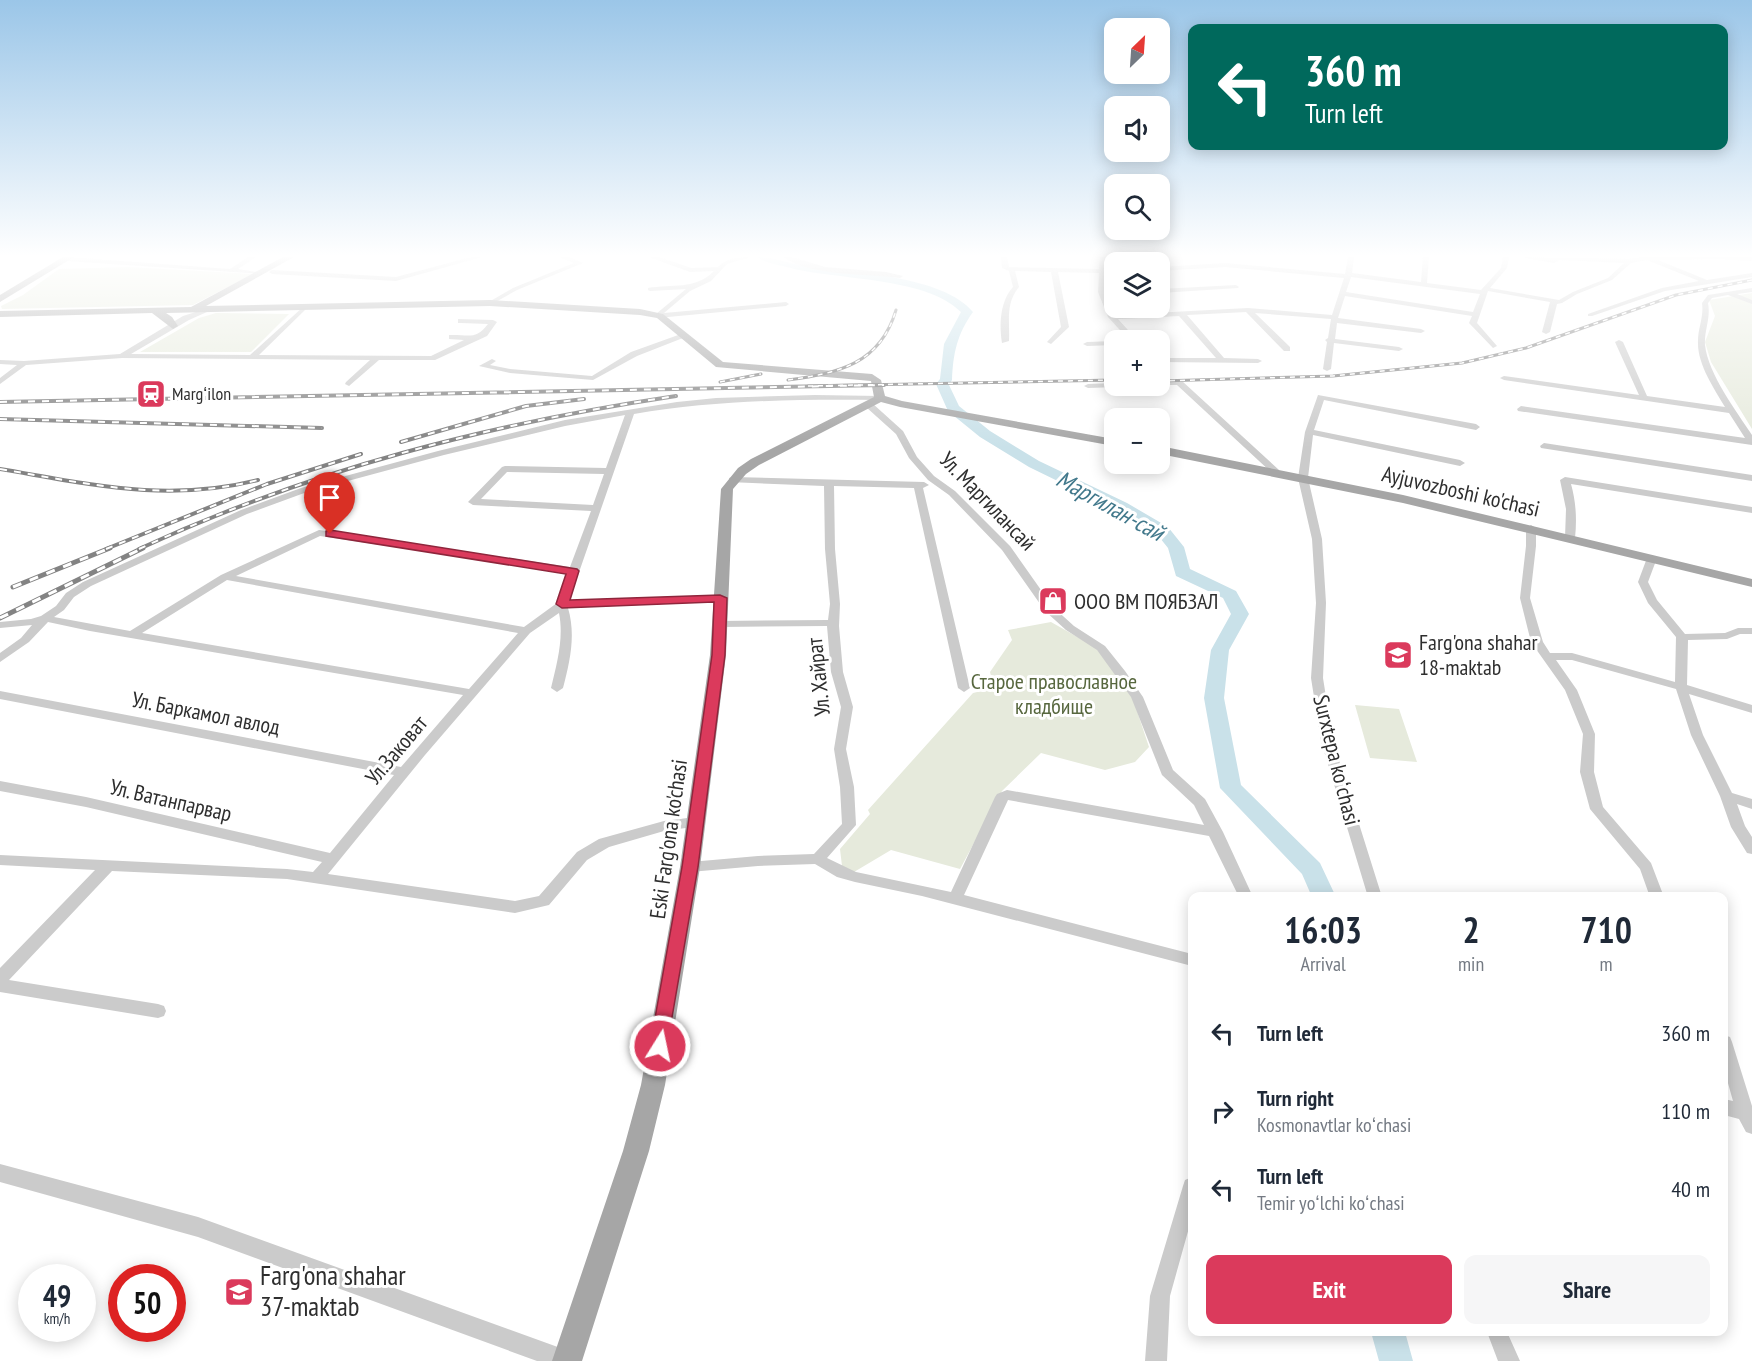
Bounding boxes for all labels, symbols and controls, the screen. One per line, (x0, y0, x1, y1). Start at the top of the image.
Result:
north arrow (1104, 18, 1170, 84)
map controls (1104, 18, 1170, 474)
text: 360 m (1305, 43, 1402, 98)
icon: left (1206, 48, 1284, 126)
button: sound (1104, 96, 1170, 162)
text: Turn left (1305, 96, 1383, 130)
button: search (1104, 174, 1170, 240)
button: layers (1104, 252, 1170, 318)
button: + (1104, 330, 1170, 396)
station icon: Margʻilon (135, 378, 167, 410)
place label: Margʻilon (172, 382, 231, 405)
button: − (1104, 408, 1170, 474)
street label: Ул. Маргилансай (934, 446, 1042, 556)
street label: Ayjuvozboshi ko'chasi (1379, 459, 1543, 523)
water label: Маргилан-сай (1051, 463, 1172, 549)
pin (304, 472, 355, 534)
icon: arrive (313, 481, 346, 514)
shop icon: ООО ВМ ПОЯБЗАЛ (1037, 585, 1069, 617)
place label: ООО ВМ ПОЯБЗАЛ (1074, 587, 1218, 615)
place label: Farg'ona shahar 18-maktab (1419, 628, 1538, 681)
street label: Ул. Хайрат (800, 635, 836, 718)
school or university icon: Farg'ona shahar 18-maktab (1382, 639, 1414, 671)
park label: Старое православное кладбище (971, 667, 1137, 720)
street label: Ул. Баркамол авлод (130, 685, 283, 741)
street label: Surxtepa koʻchasi (1307, 692, 1367, 828)
street label: Ул.Заковат (359, 709, 434, 790)
street label: Eski Farg'ona ko'chasi (643, 758, 693, 920)
street label: Ул. Ватанпарвар (107, 772, 235, 828)
text: 16:03 (1284, 906, 1362, 953)
text: 2 (1462, 906, 1480, 953)
text: 710 (1580, 906, 1632, 953)
text: Arrival (1300, 951, 1346, 977)
text: min (1458, 951, 1484, 977)
text: m (1600, 951, 1613, 977)
position arrow (628, 1014, 692, 1078)
icon: left (1206, 1017, 1239, 1050)
text: Turn left (1257, 1019, 1323, 1047)
text: 360 m (1661, 1019, 1710, 1047)
text: Turn right (1257, 1084, 1334, 1112)
icon: right (1206, 1095, 1239, 1128)
text: 110 m (1661, 1097, 1710, 1125)
text: Kosmonavtlar koʻchasi (1257, 1112, 1411, 1138)
text: Turn left (1257, 1162, 1323, 1190)
icon: left (1206, 1173, 1239, 1206)
text: 40 m (1671, 1175, 1710, 1203)
text: Temir yoʻlchi koʻchasi (1257, 1190, 1405, 1216)
button: Exit (1206, 1255, 1452, 1324)
button: Share (1464, 1255, 1710, 1324)
place label: Farg'ona shahar 37-maktab (260, 1258, 406, 1323)
speed limit sign: 50 (108, 1264, 186, 1342)
text: 49 (43, 1276, 71, 1315)
school or university icon: Farg'ona shahar 37-maktab (223, 1276, 255, 1308)
text: km/h (44, 1309, 70, 1328)

